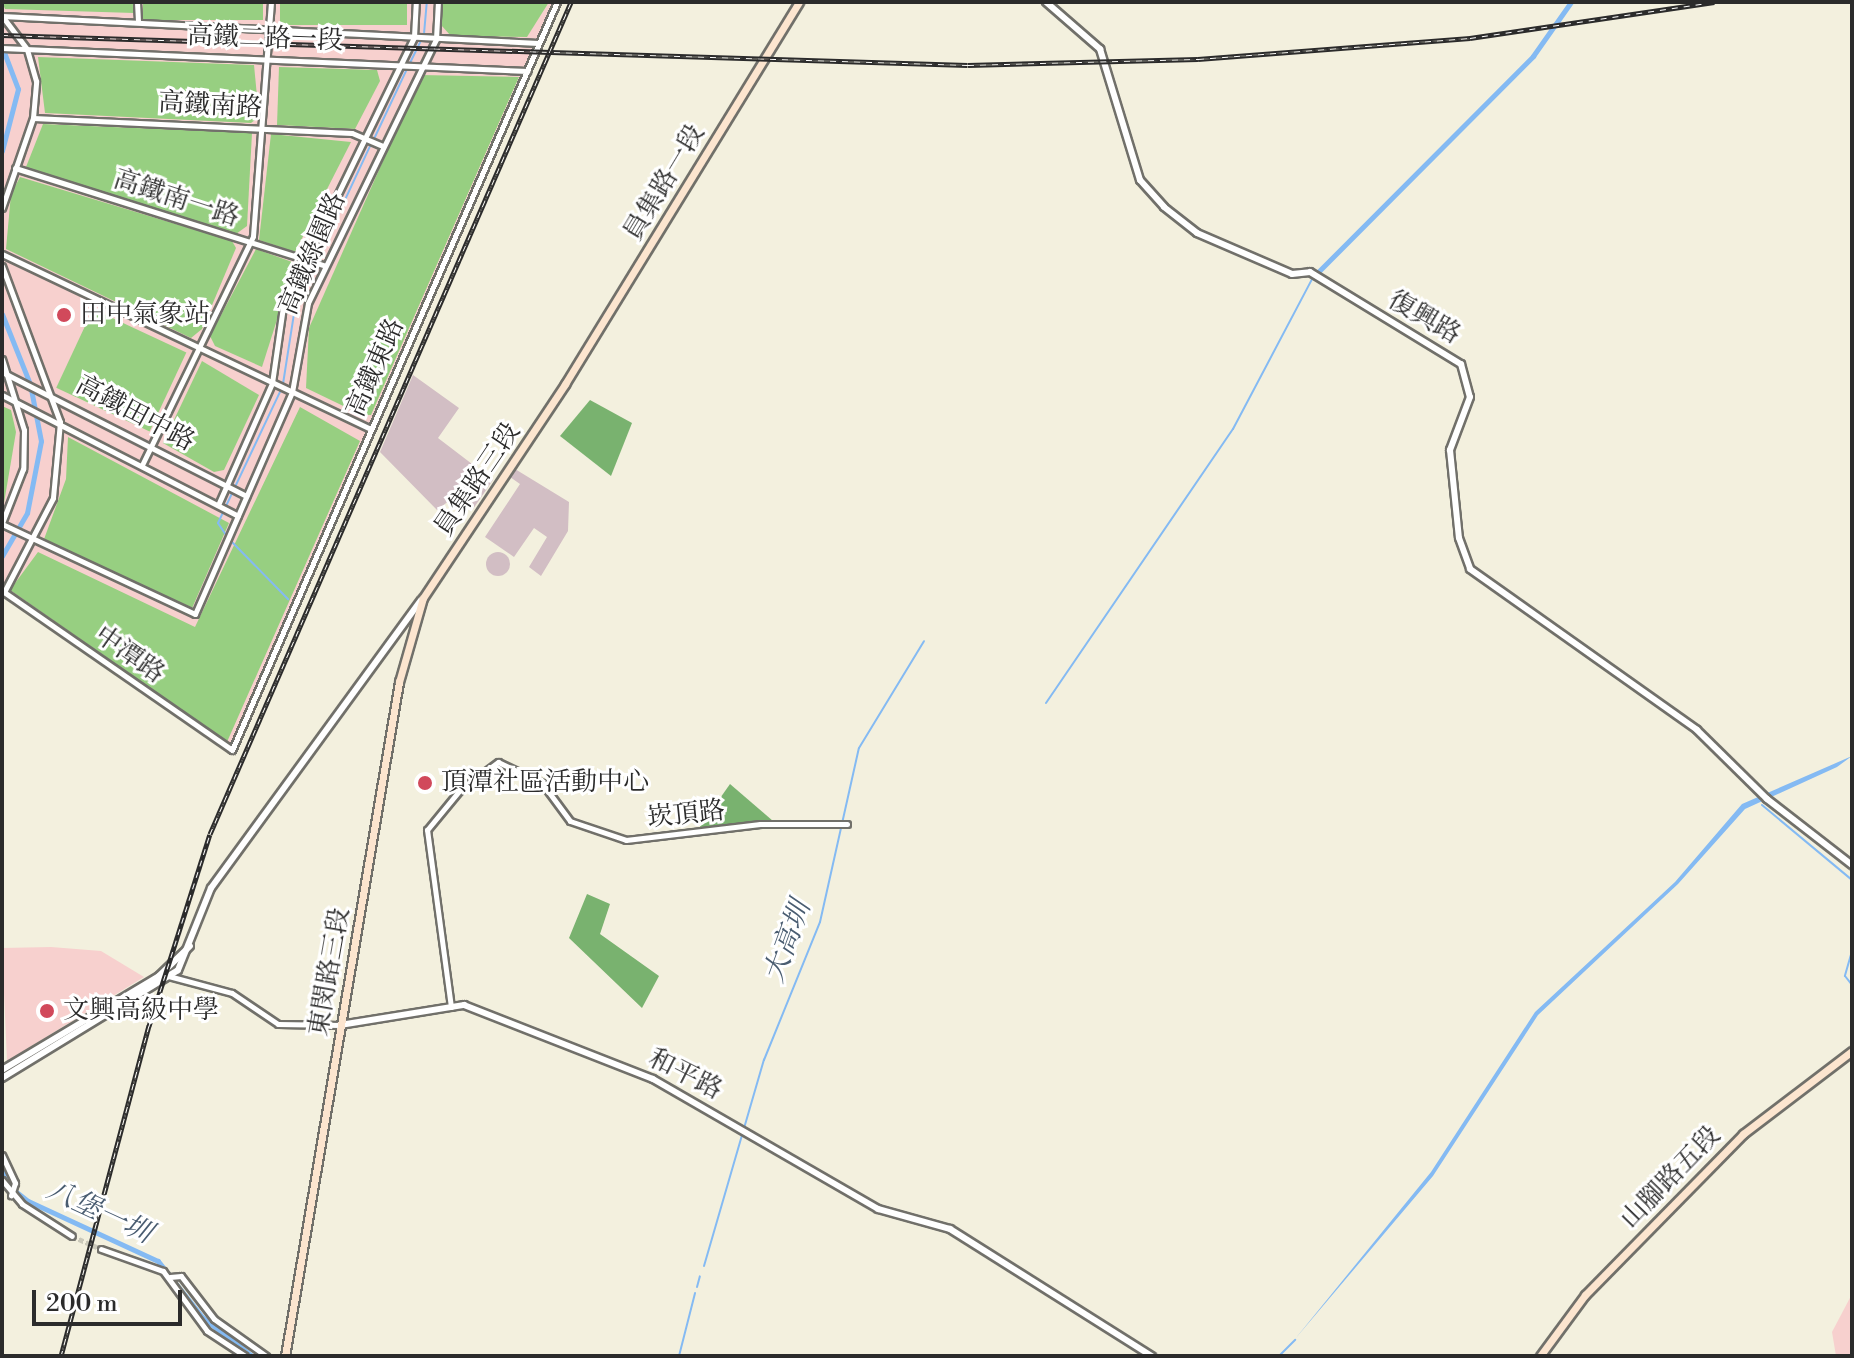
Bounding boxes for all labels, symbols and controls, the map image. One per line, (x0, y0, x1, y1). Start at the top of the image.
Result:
street label: 高鐵二路一段 (187, 21, 343, 57)
street label: 高鐵南路 (157, 88, 263, 124)
street label: 員集路一段 (618, 119, 712, 247)
street label: 高鐵南一路 (109, 164, 243, 234)
street label: 高鐵綠園路 (273, 188, 353, 320)
street label: 復興路 (1382, 285, 1466, 351)
place label: 田中氣象站 (80, 299, 210, 331)
marker: 田中氣象站 (55, 306, 73, 324)
street label: 高鐵東路 (341, 314, 411, 422)
street label: 高鐵田中路 (70, 370, 200, 458)
street label: 員集路三段 (429, 417, 527, 543)
street label: 中潭路 (88, 620, 170, 690)
place label: 頂潭社區活動中心 (441, 767, 649, 799)
marker: 頂潭社區活動中心 (416, 774, 434, 792)
street label: 崁頂路 (646, 795, 726, 835)
water label: 大高圳 (758, 897, 818, 987)
street label: 東閔路三段 (303, 905, 357, 1039)
place label: 文興高級中學 (63, 995, 219, 1027)
marker: 文興高級中學 (38, 1002, 56, 1020)
street label: 和平路 (643, 1043, 727, 1107)
street label: 山腳路五段 (1615, 1120, 1727, 1236)
water label: 八堡一圳 (41, 1173, 157, 1251)
scale bar (36, 1274, 186, 1324)
text: 200 m (46, 1289, 117, 1319)

